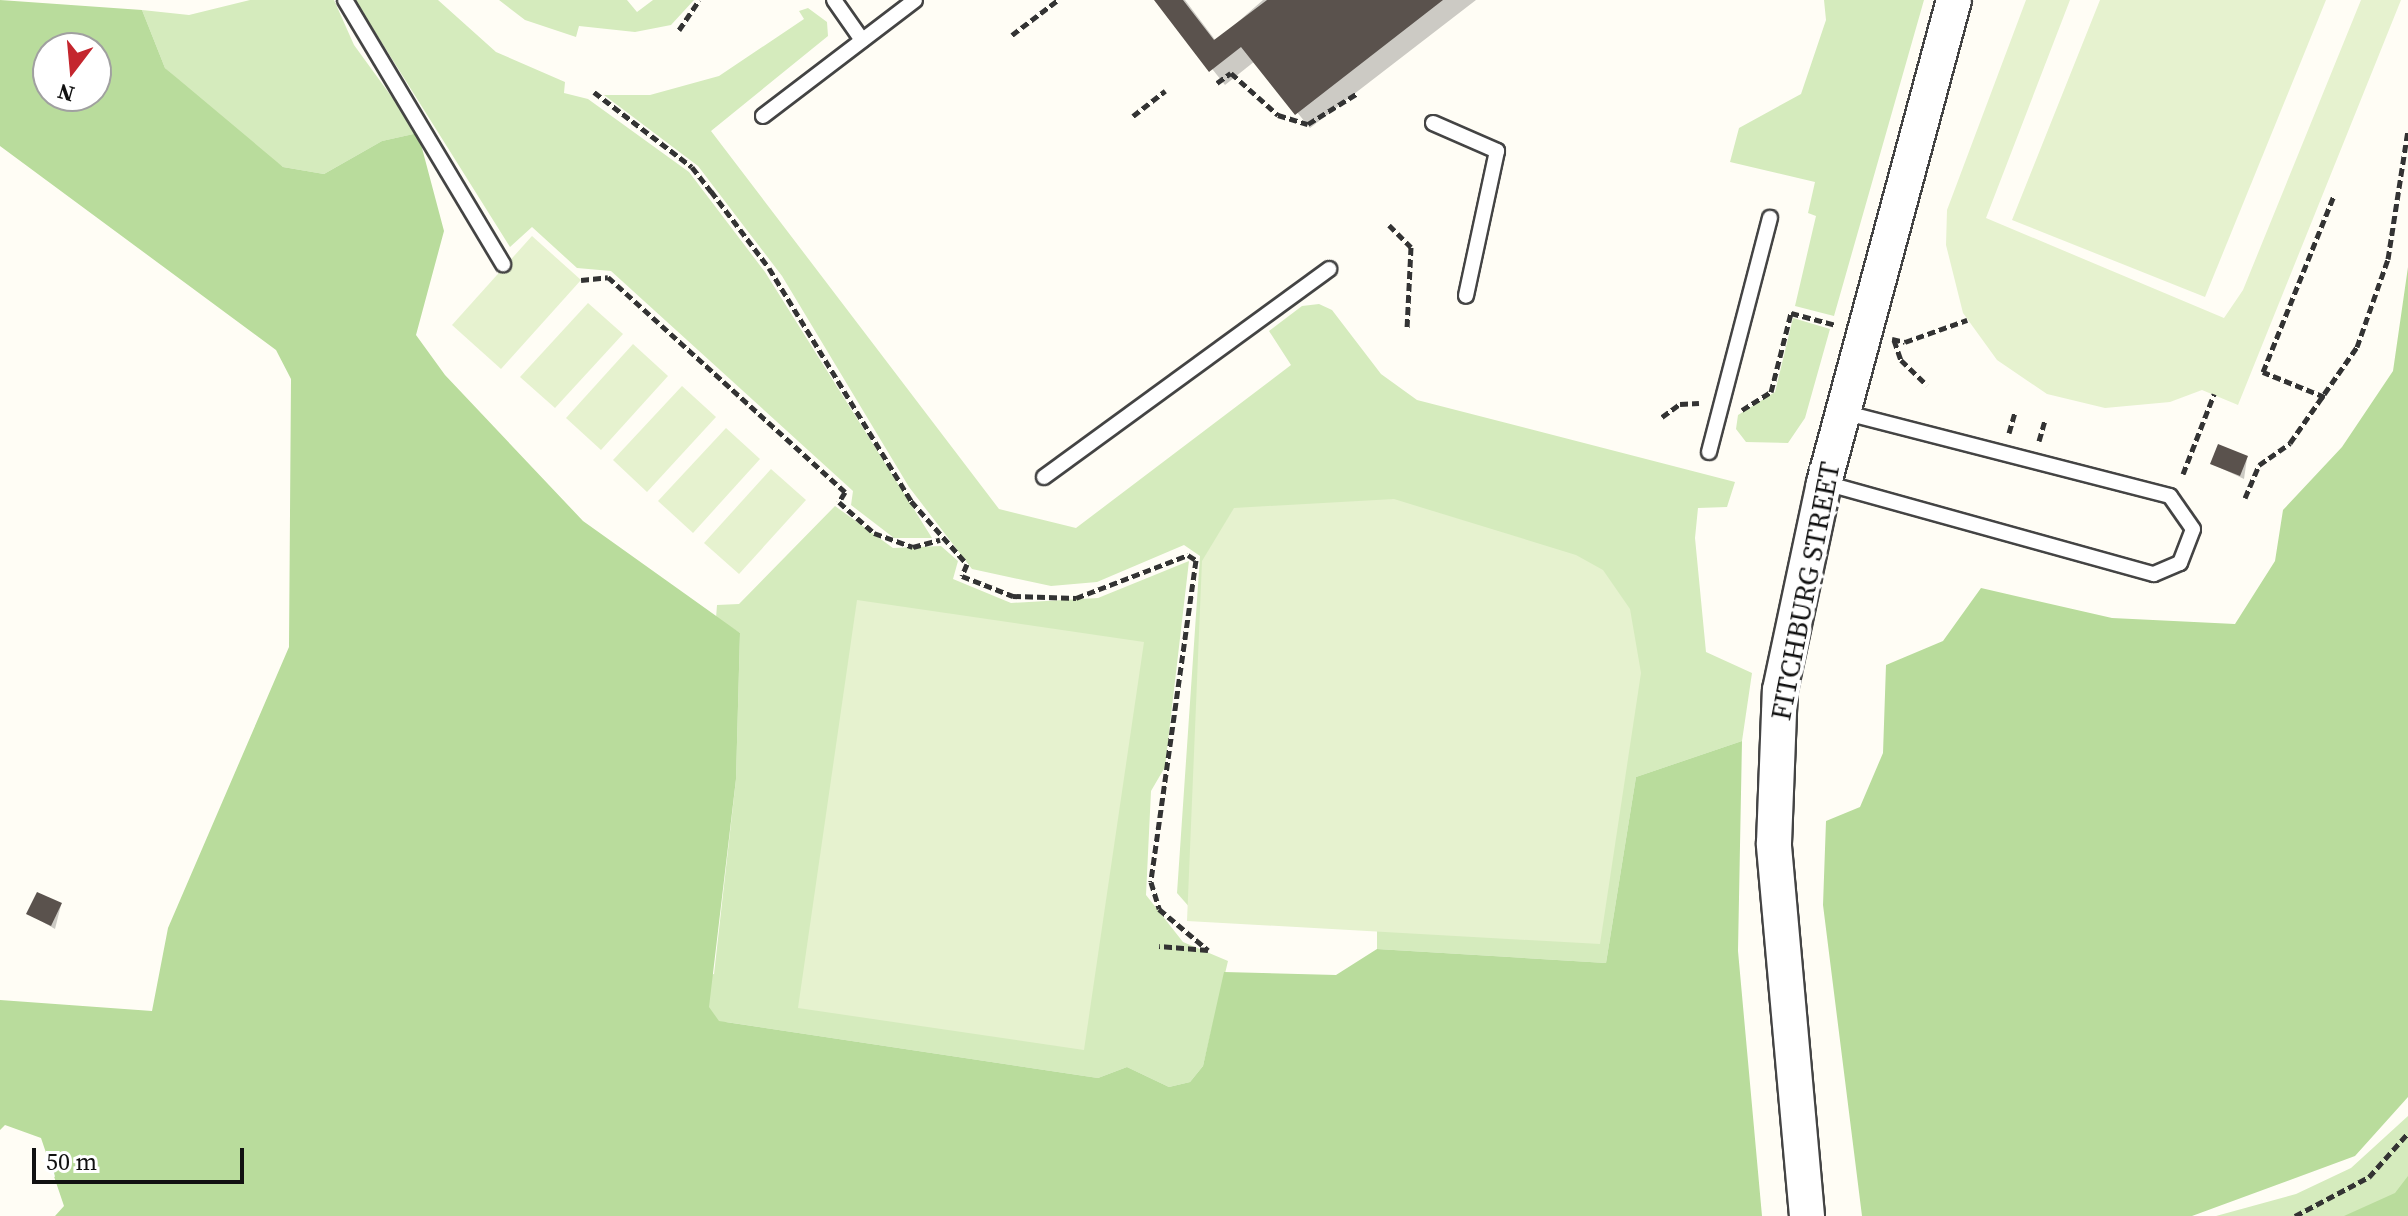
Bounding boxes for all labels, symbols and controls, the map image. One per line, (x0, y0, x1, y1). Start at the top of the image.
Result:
north arrow (32, 32, 112, 112)
text: N (54, 77, 78, 110)
street label: FITCHBURG STREET (1763, 459, 1847, 723)
scale bar (36, 1132, 248, 1182)
text: 50 m (46, 1145, 97, 1178)

